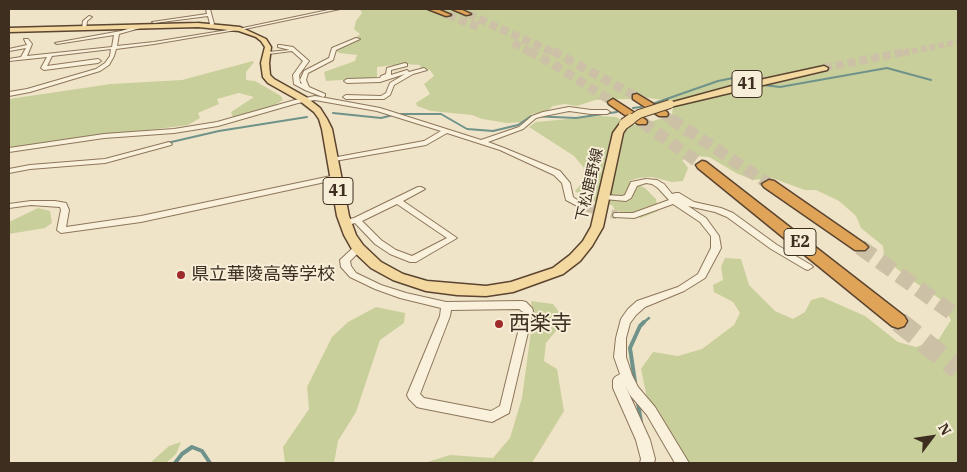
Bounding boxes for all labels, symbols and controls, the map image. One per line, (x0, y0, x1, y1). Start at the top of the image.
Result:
road number: 41 (732, 70, 762, 98)
street label: 下松鹿野線 (573, 146, 607, 224)
road number: 41 (323, 178, 353, 205)
road number: E2 (784, 228, 816, 256)
place label: 県立華陵高等学校 (191, 264, 335, 286)
marker: 県立華陵高等学校 (175, 269, 187, 281)
place label: 西楽寺 (509, 311, 572, 337)
marker: 西楽寺 (493, 318, 505, 330)
north arrow (907, 412, 957, 462)
text: N (934, 420, 955, 439)

